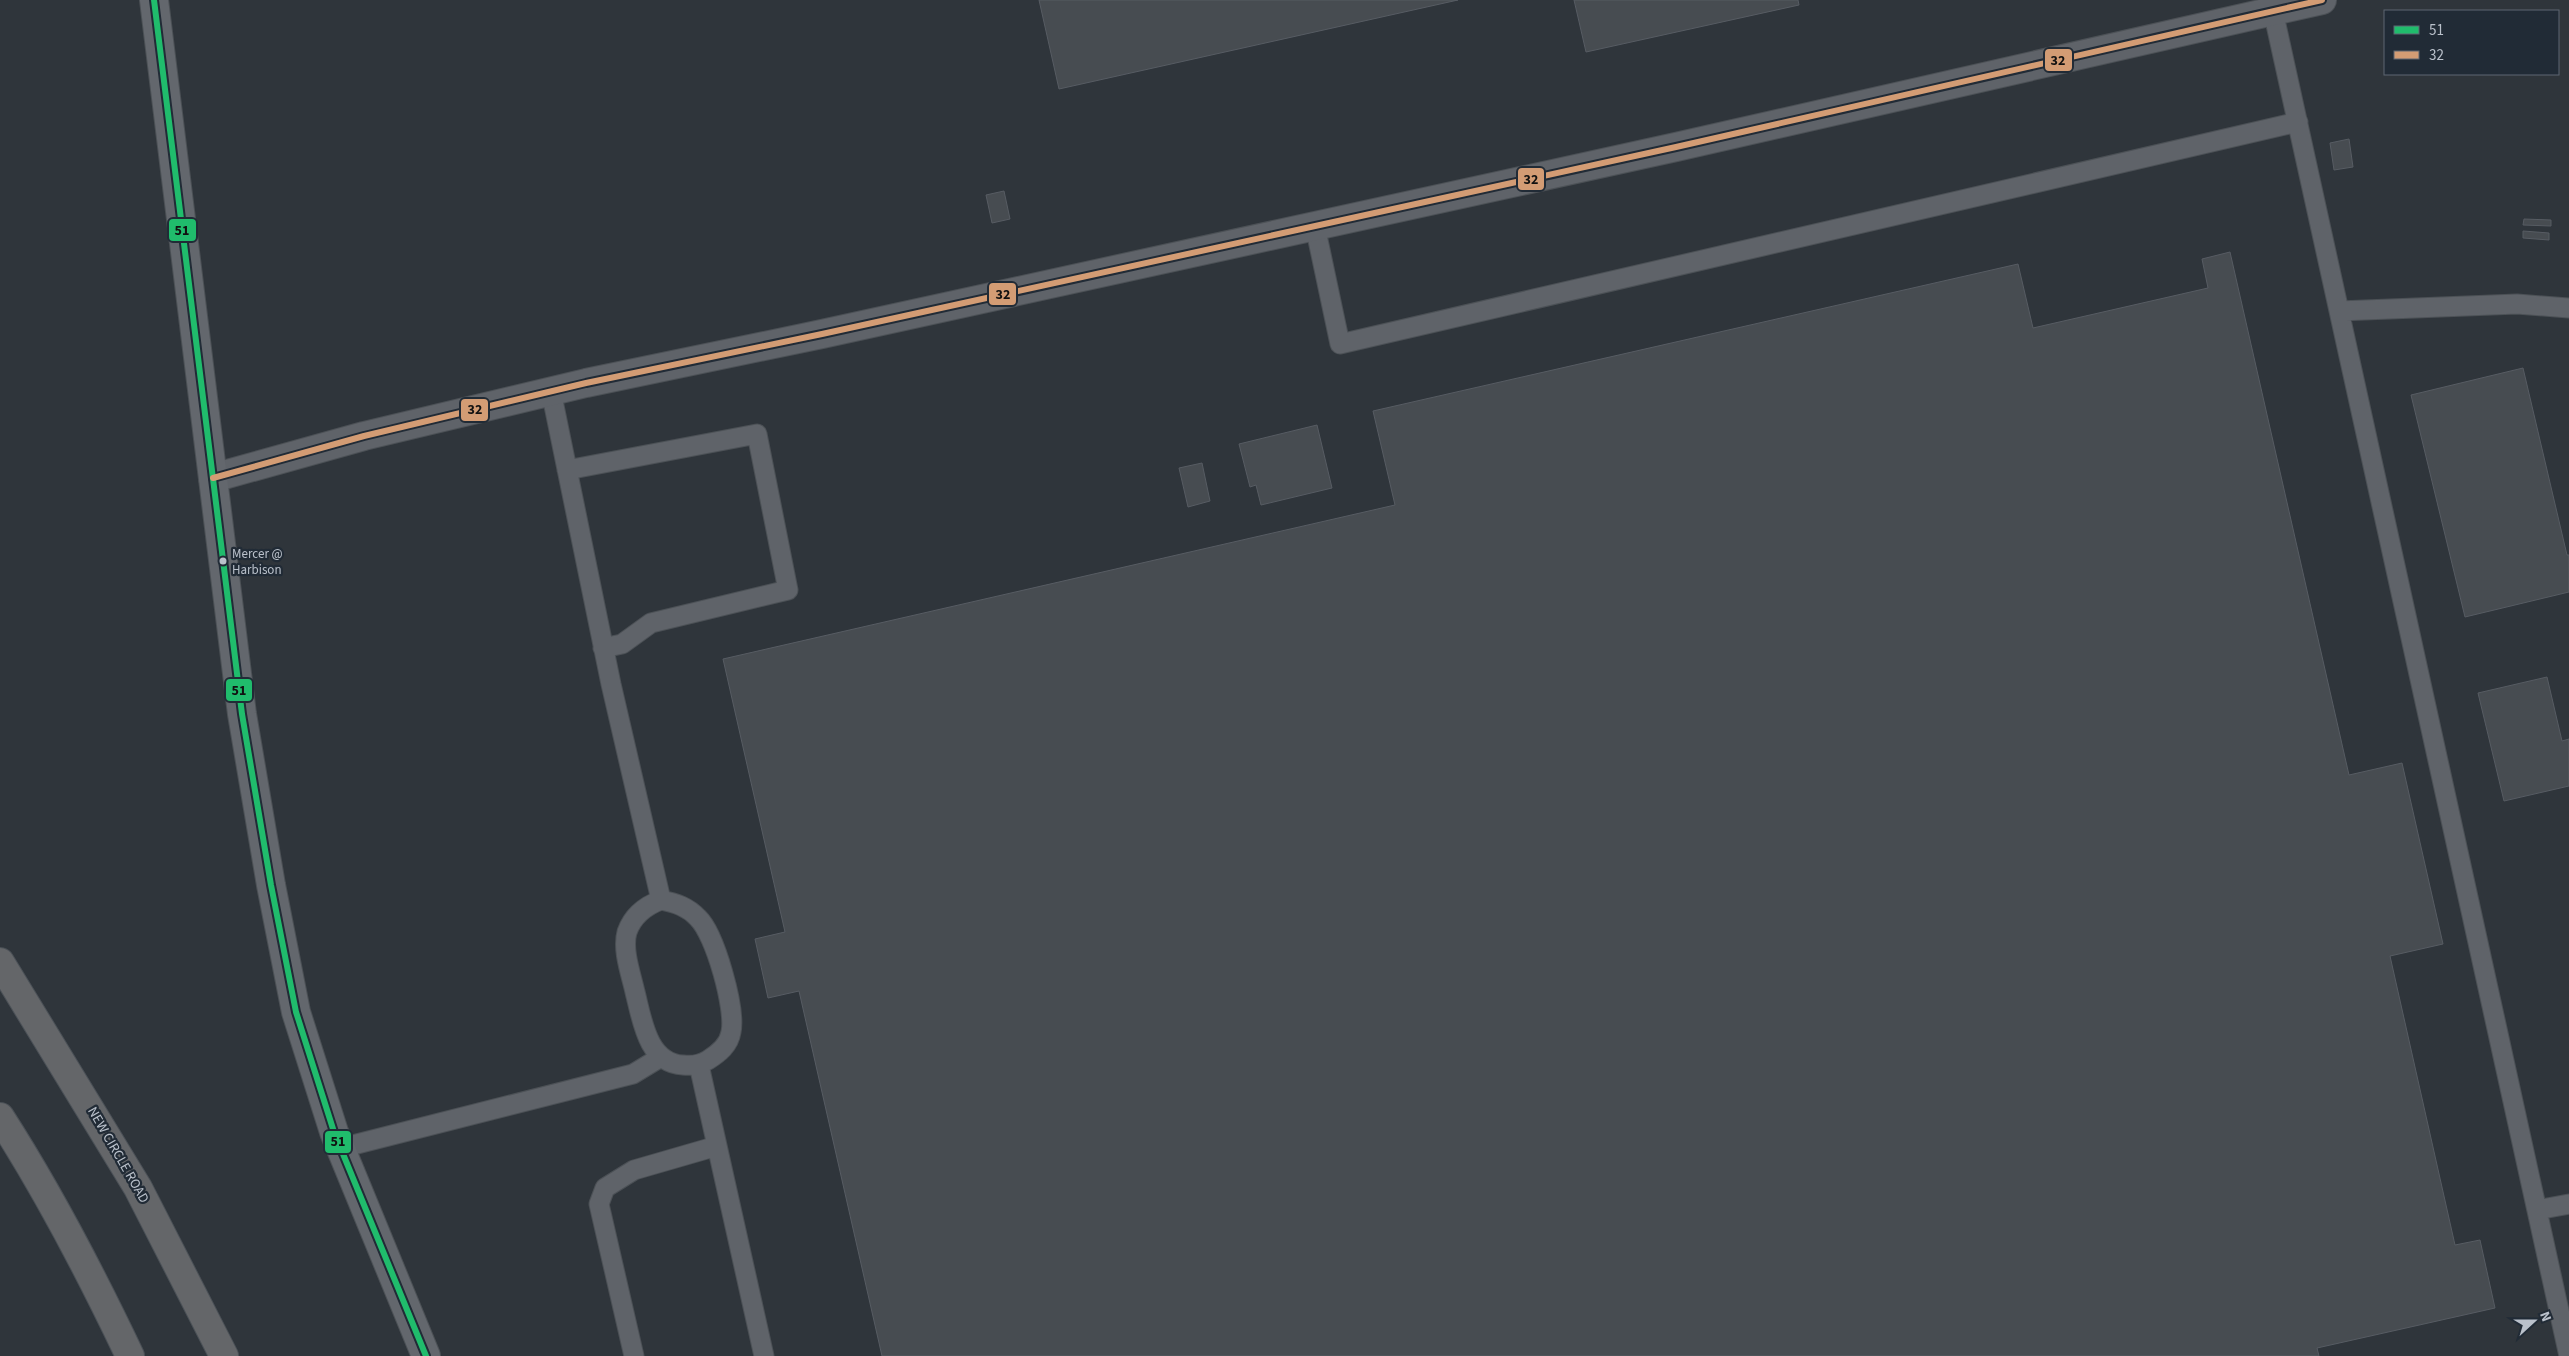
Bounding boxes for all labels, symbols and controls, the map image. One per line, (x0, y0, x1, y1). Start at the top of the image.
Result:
legend (2384, 10, 2559, 75)
text: 51 (2429, 20, 2444, 41)
text: 32 (2429, 45, 2444, 66)
line badge: 32 (2044, 48, 2073, 72)
text: 32 (2051, 51, 2065, 71)
line badge: 32 (1517, 167, 1545, 191)
text: 32 (1524, 170, 1538, 190)
line badge: 51 (168, 218, 197, 242)
text: 51 (175, 221, 189, 241)
line badge: 32 (988, 282, 1017, 306)
text: 32 (996, 285, 1010, 305)
line badge: 32 (460, 398, 489, 422)
text: 32 (468, 400, 482, 420)
place label: Mercer @ Harbison (232, 545, 283, 579)
marker: Mercer @ Harbison (218, 556, 228, 566)
line badge: 51 (225, 678, 253, 702)
text: 51 (232, 681, 246, 701)
street label: NEW CIRCLE ROAD (82, 1103, 154, 1207)
line badge: 51 (324, 1130, 352, 1154)
text: 51 (331, 1132, 345, 1152)
north arrow (2509, 1296, 2559, 1346)
text: N (2534, 1309, 2556, 1325)

